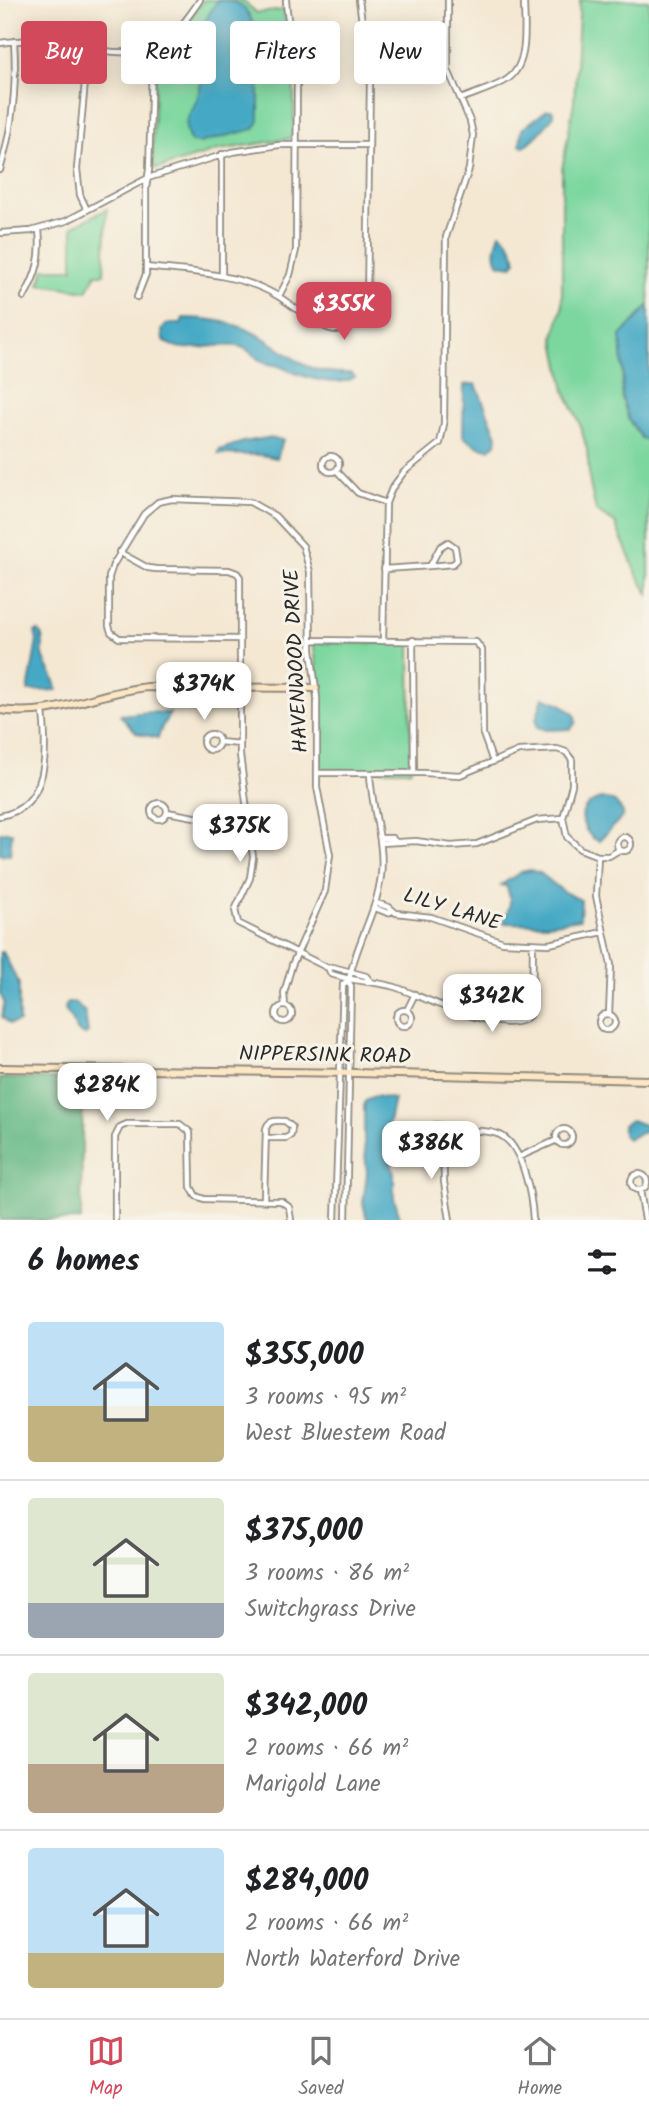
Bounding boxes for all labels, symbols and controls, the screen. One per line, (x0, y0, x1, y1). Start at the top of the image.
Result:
chip: Buy (21, 21, 107, 84)
chip: Rent (121, 21, 216, 84)
chip: Filters (230, 21, 340, 84)
chip: New (354, 21, 446, 84)
pin: $355K (295, 282, 393, 342)
text: $355K (312, 287, 376, 323)
street label: HAVENWOOD DRIVE (276, 567, 318, 754)
pin: $374K (155, 662, 253, 722)
text: $374K (172, 667, 236, 703)
pin: $375K (191, 804, 289, 864)
text: $375K (209, 809, 271, 845)
street label: LILY LANE (399, 880, 506, 941)
pin: $342K (443, 974, 541, 1034)
text: $342K (459, 979, 525, 1015)
street label: NIPPERSINK ROAD (239, 1038, 411, 1074)
pin: $284K (58, 1064, 156, 1123)
text: $284K (74, 1068, 140, 1104)
pin: $386K (382, 1122, 480, 1181)
text: $386K (398, 1126, 464, 1162)
text: 6 homes (28, 1238, 140, 1286)
icon: filters (583, 1243, 621, 1281)
text: $355,000 (245, 1332, 364, 1380)
icon: home (84, 1350, 168, 1434)
text: 3 rooms · 95 m² (245, 1380, 406, 1416)
text: West Bluestem Road (245, 1416, 446, 1452)
text: $375,000 (245, 1508, 363, 1556)
icon: home (84, 1526, 168, 1610)
text: 3 rooms · 86 m² (245, 1556, 409, 1592)
text: Switchgrass Drive (245, 1592, 416, 1628)
text: $342,000 (245, 1683, 367, 1731)
icon: home (84, 1701, 168, 1785)
text: 2 rooms · 66 m² (245, 1731, 408, 1767)
text: Marigold Lane (245, 1767, 381, 1803)
text: $284,000 (245, 1858, 368, 1906)
icon: home (84, 1876, 168, 1960)
text: 2 rooms · 66 m² (245, 1906, 408, 1942)
text: North Waterford Drive (245, 1942, 460, 1978)
tab: Map (87, 2032, 125, 2104)
tab: Saved (298, 2032, 344, 2104)
tab: Home (517, 2032, 562, 2104)

